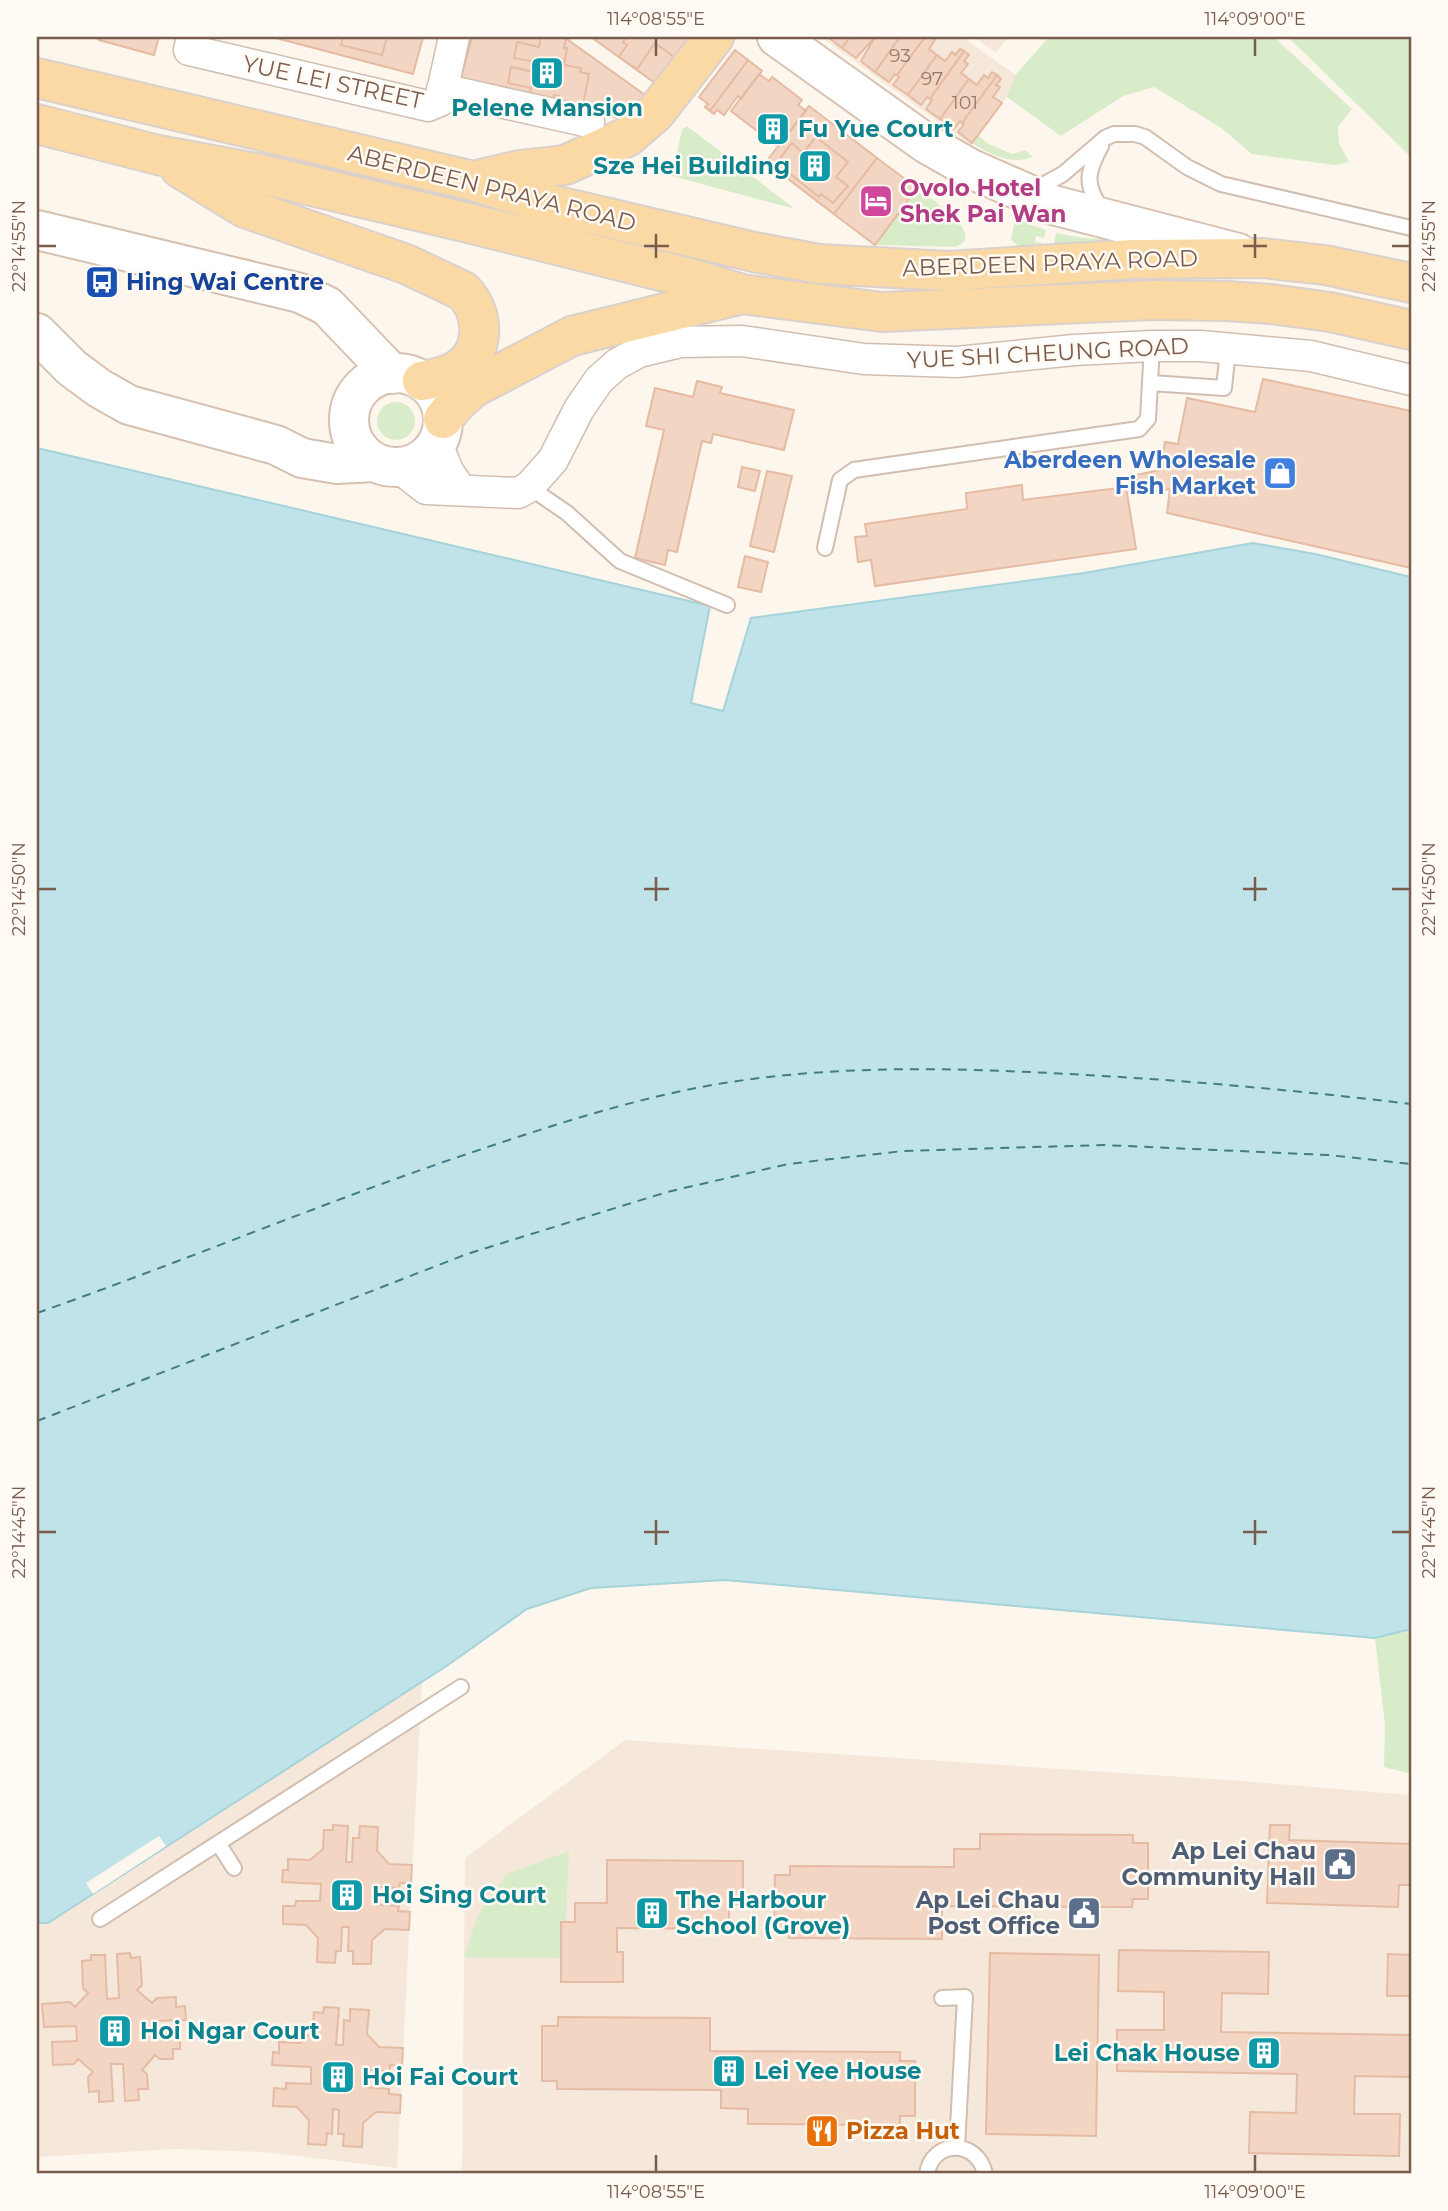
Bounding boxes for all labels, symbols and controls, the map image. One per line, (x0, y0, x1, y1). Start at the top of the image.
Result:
text: 114°08'55"E (607, 8, 705, 30)
text: 114°09'00"E (1204, 8, 1306, 30)
house number: 93 (889, 44, 911, 67)
street label: YUE LEI STREET (240, 49, 426, 115)
building icon: Pelene Mansion (528, 54, 566, 92)
house number: 97 (921, 67, 943, 90)
house number: 101 (952, 91, 978, 114)
place label: Pelene Mansion (451, 94, 643, 122)
building icon: Fu Yue Court (754, 110, 792, 148)
place label: Fu Yue Court (798, 115, 954, 143)
street label: ABERDEEN PRAYA ROAD (345, 139, 639, 237)
building icon: Sze Hei Building (796, 147, 834, 185)
place label: Sze Hei Building (593, 152, 790, 180)
place label: Ovolo Hotel Shek Pai Wan (900, 174, 1066, 228)
hotel icon: Ovolo Hotel Shek Pai Wan (857, 182, 895, 220)
text: 22°14'55"N (8, 200, 30, 292)
text: 22°14'55"N (1418, 200, 1440, 292)
street label: ABERDEEN PRAYA ROAD (902, 244, 1198, 282)
bus stop icon: Hing Wai Centre (83, 263, 121, 301)
place label: Hing Wai Centre (126, 268, 324, 296)
street label: YUE SHI CHEUNG ROAD (906, 332, 1190, 374)
place label: Aberdeen Wholesale Fish Market (1003, 446, 1256, 500)
shop icon: Aberdeen Wholesale Fish Market (1261, 454, 1299, 492)
text: 22°14'50"N (8, 842, 30, 936)
text: 22°14'50"N (1418, 842, 1440, 936)
text: 22°14'45"N (8, 1486, 30, 1578)
text: 22°14'45"N (1418, 1486, 1440, 1578)
place label: Ap Lei Chau Community Hall (1122, 1837, 1316, 1891)
public building icon: Ap Lei Chau Community Hall (1321, 1845, 1359, 1883)
building icon: Hoi Sing Court (328, 1876, 366, 1914)
place label: Hoi Sing Court (372, 1881, 547, 1909)
place label: The Harbour School (Grove) (676, 1886, 850, 1940)
place label: Ap Lei Chau Post Office (915, 1886, 1060, 1940)
building icon: The Harbour School (Grove) (633, 1894, 671, 1932)
public building icon: Ap Lei Chau Post Office (1065, 1894, 1103, 1932)
building icon: Hoi Ngar Court (96, 2012, 134, 2050)
place label: Hoi Ngar Court (140, 2017, 320, 2045)
building icon: Lei Chak House (1245, 2034, 1283, 2072)
place label: Lei Chak House (1054, 2039, 1240, 2067)
building icon: Lei Yee House (710, 2052, 748, 2090)
place label: Lei Yee House (754, 2057, 922, 2085)
building icon: Hoi Fai Court (319, 2058, 357, 2096)
place label: Hoi Fai Court (362, 2063, 518, 2091)
restaurant icon: Pizza Hut (803, 2112, 841, 2150)
place label: Pizza Hut (846, 2117, 960, 2145)
text: 114°08'55"E (607, 2181, 705, 2203)
text: 114°09'00"E (1204, 2181, 1306, 2203)

